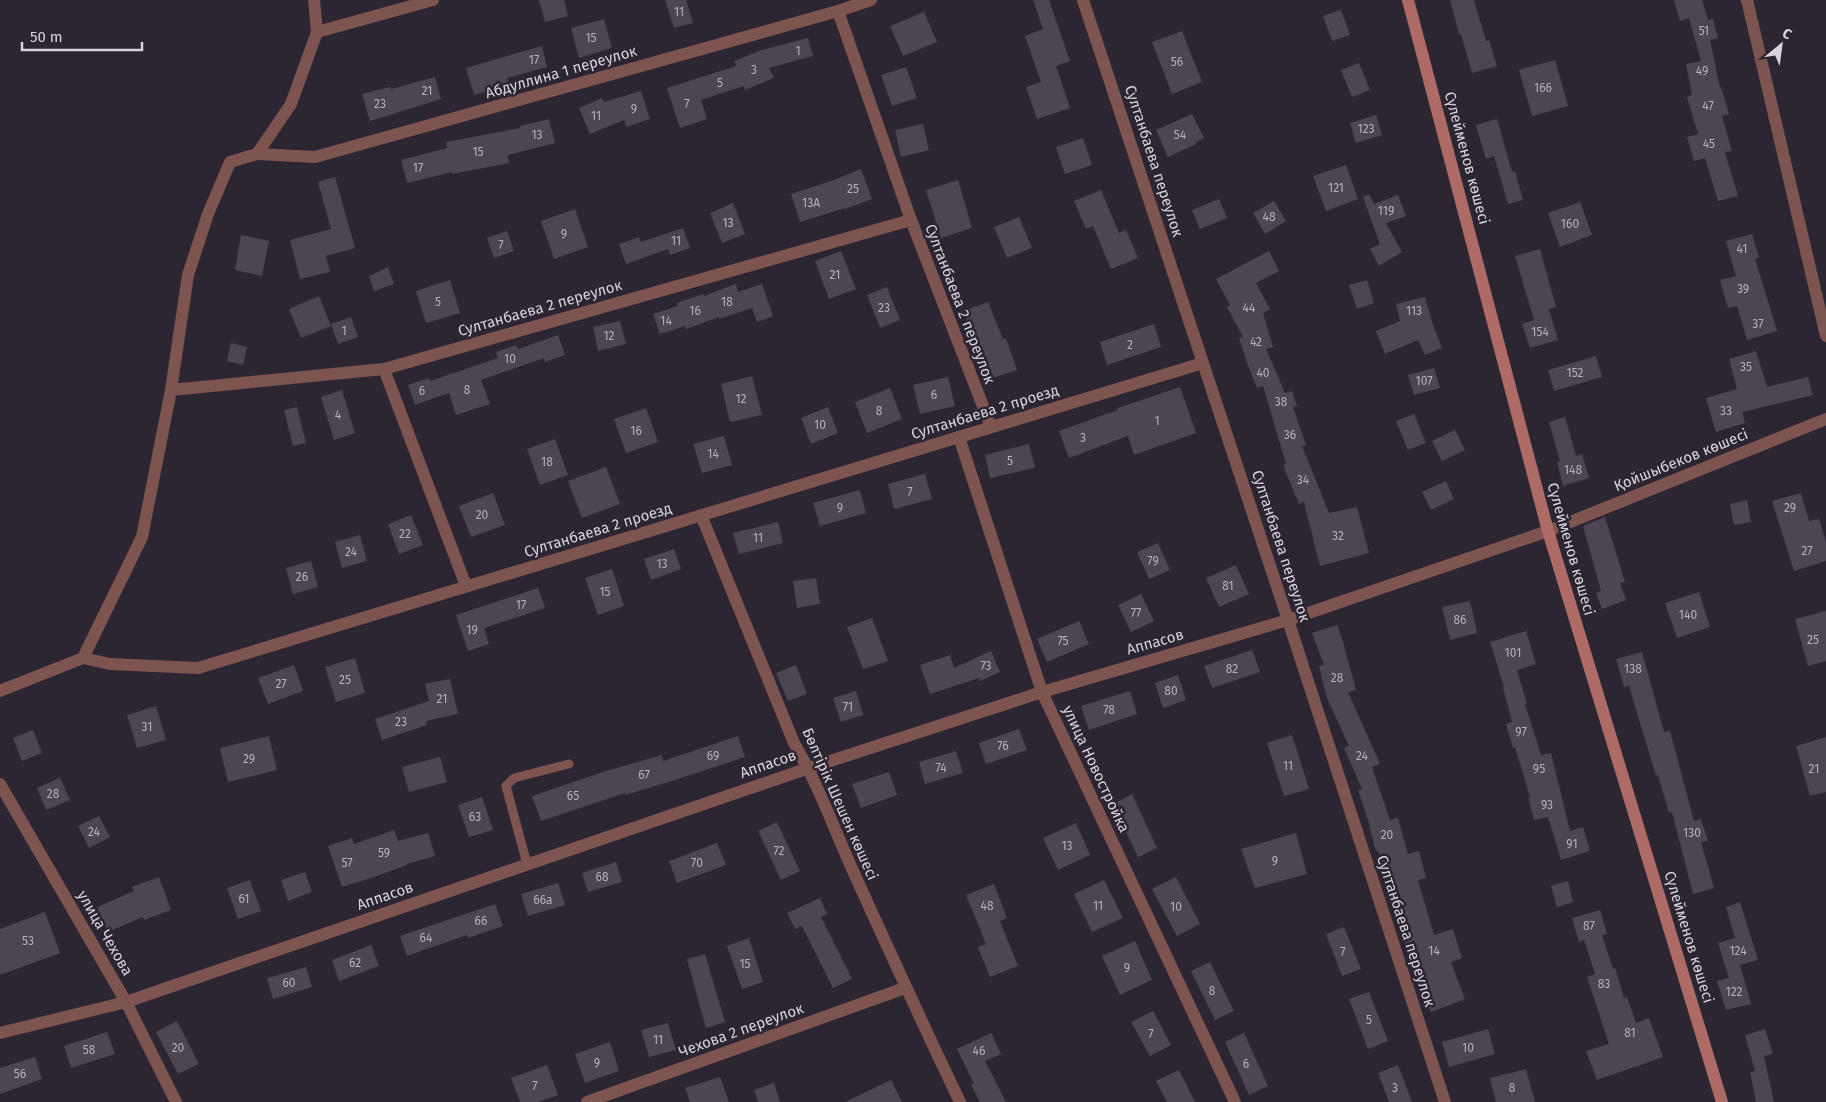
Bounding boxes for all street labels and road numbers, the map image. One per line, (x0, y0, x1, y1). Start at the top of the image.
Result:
street label: Абдуллина 1 переулок (483, 42, 639, 102)
street label: Султанбаева переулок (1121, 83, 1187, 239)
street label: Сүлейменов көшесі (1441, 90, 1493, 226)
street label: Султанбаева 2 переулок (921, 221, 999, 387)
street label: Султанбаева 2 переулок (456, 276, 624, 340)
street label: Султанбаева 2 проезд (909, 381, 1061, 443)
street label: Қойшыбеков көшесі (1611, 425, 1751, 495)
street label: Султанбаева переулок (1248, 468, 1314, 624)
street label: Сүлейменов көшесі (1543, 481, 1599, 617)
street label: Султанбаева 2 проезд (522, 499, 674, 561)
street label: Аппасов (1124, 625, 1186, 659)
street label: улица Новостройка (1059, 703, 1133, 835)
street label: Бөлтірік Шешен көшесі (798, 725, 882, 883)
street label: Аппасов (737, 746, 799, 782)
street label: Султанбаева переулок (1373, 853, 1439, 1009)
street label: Сүлейменов көшесі (1660, 869, 1718, 1005)
street label: Аппасов (354, 878, 416, 914)
street label: улица Чехова (73, 887, 137, 979)
street label: Чехова 2 переулок (676, 999, 806, 1061)

